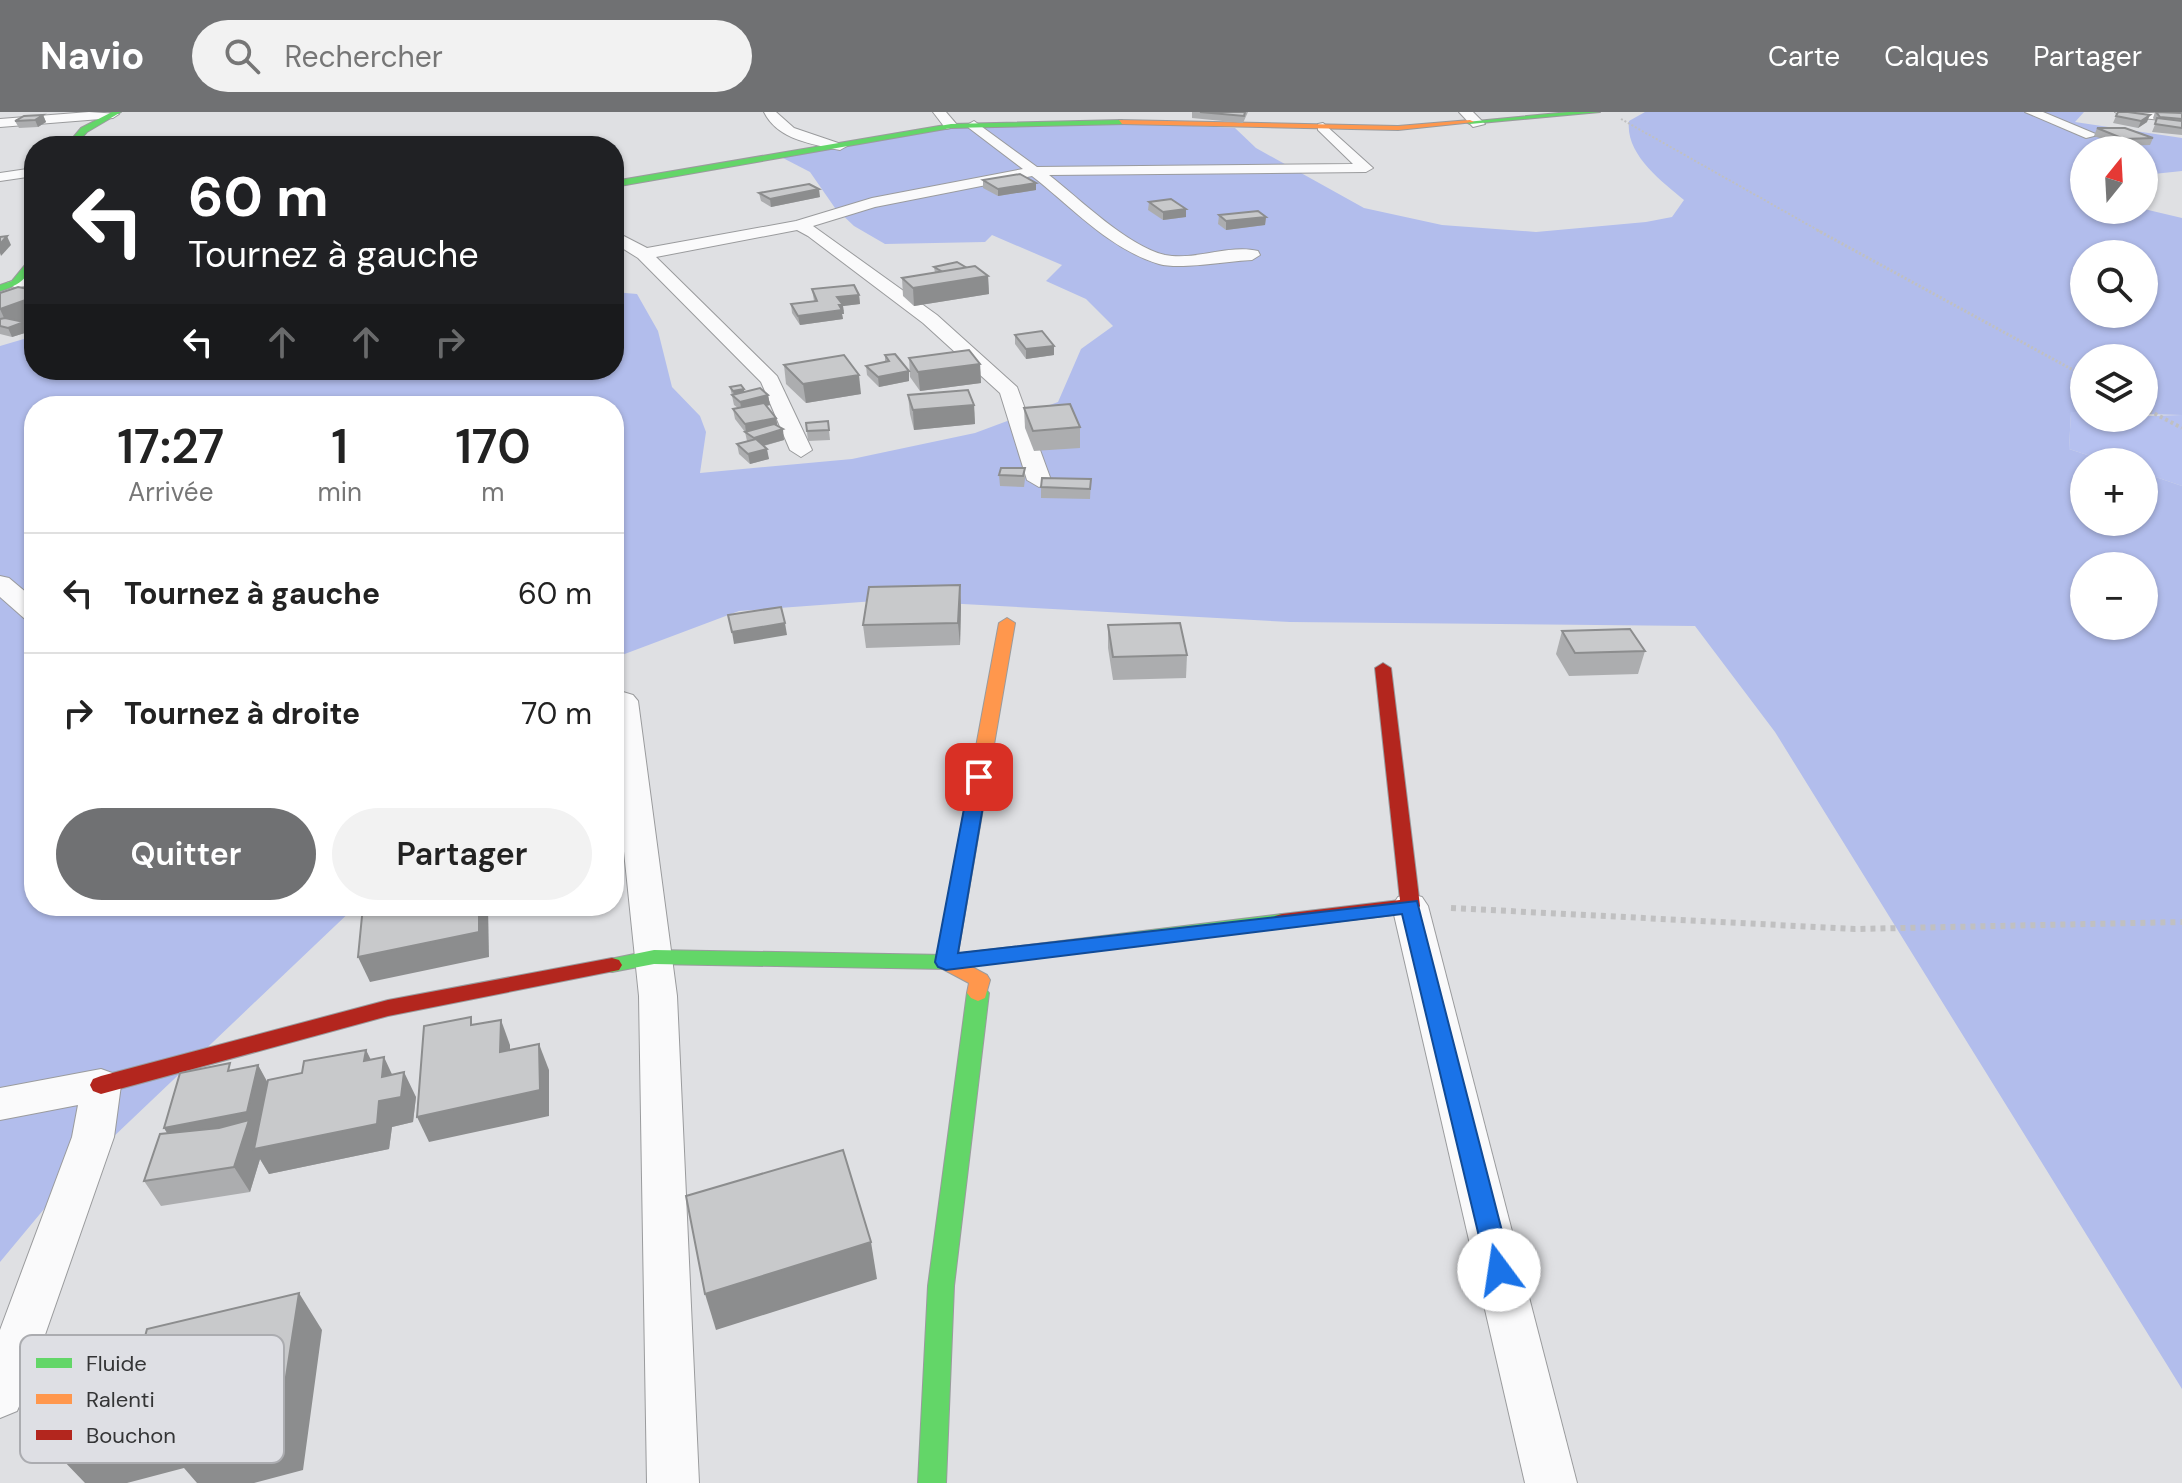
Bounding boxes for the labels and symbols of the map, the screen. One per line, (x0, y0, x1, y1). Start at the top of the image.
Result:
north arrow (2070, 136, 2158, 224)
pin (945, 743, 1013, 811)
position arrow (1457, 1228, 1541, 1312)
legend (20, 1335, 284, 1463)
text: Fluide (86, 1349, 147, 1378)
text: Ralenti (86, 1385, 155, 1414)
text: Bouchon (86, 1421, 176, 1450)

